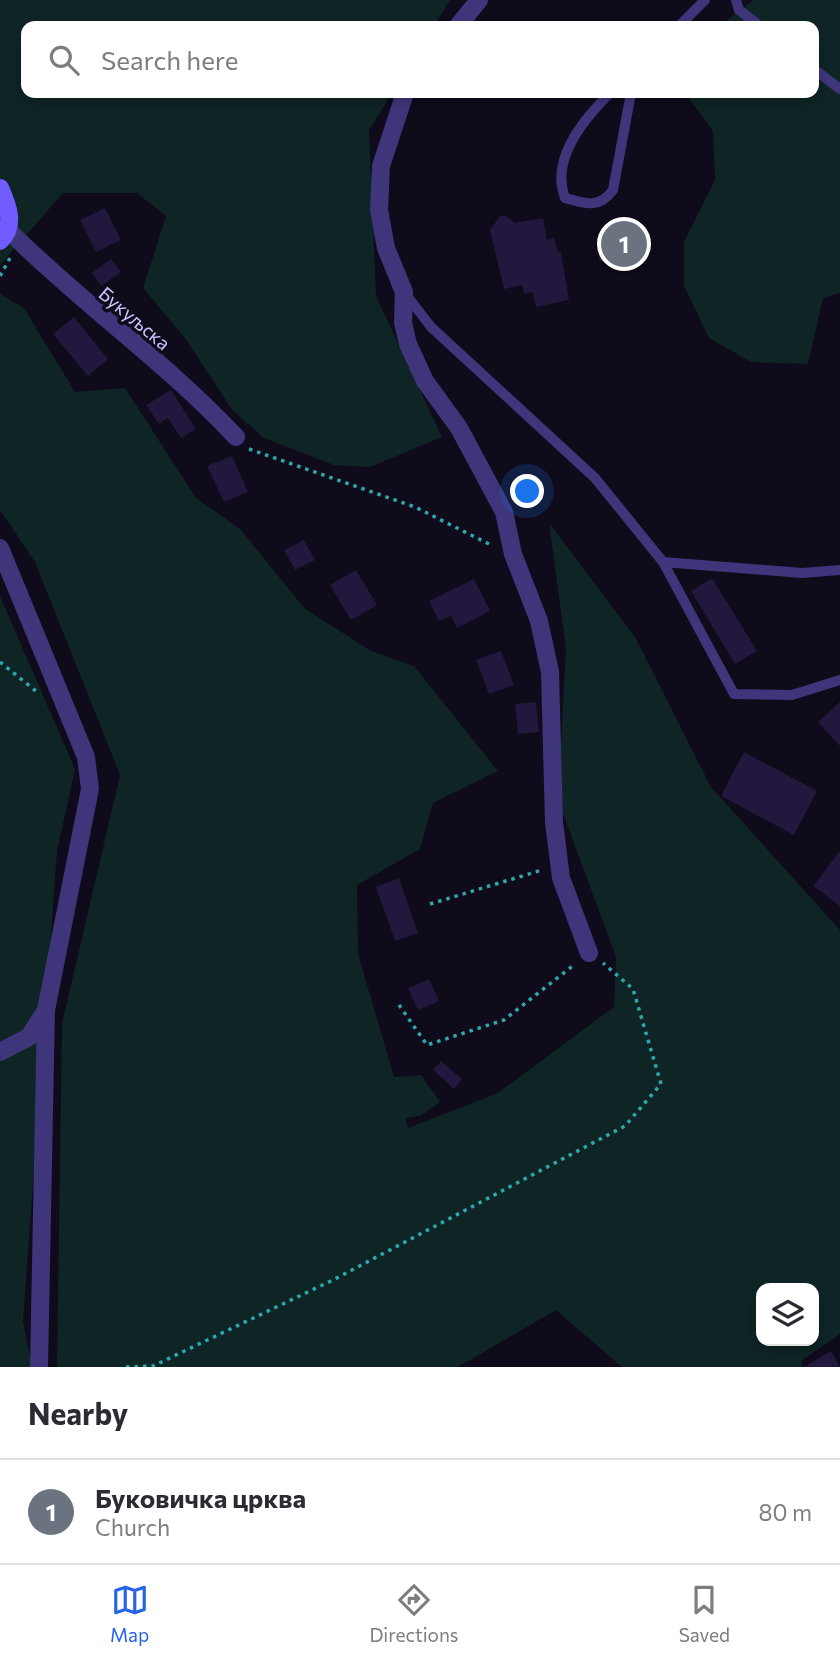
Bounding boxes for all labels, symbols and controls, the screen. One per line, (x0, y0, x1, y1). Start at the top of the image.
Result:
search box (21, 21, 819, 98)
icon: search (45, 41, 83, 79)
text: Search here (101, 44, 239, 75)
pin: 1 (601, 218, 647, 270)
street label: Букуљска (95, 282, 175, 354)
your location (510, 474, 544, 508)
map controls (756, 1283, 819, 1346)
button: layers (756, 1283, 819, 1346)
text: Nearby (28, 1394, 128, 1431)
text: Буковичка црква (95, 1482, 306, 1513)
text: 1 (46, 1498, 56, 1526)
text: 80 m (759, 1498, 812, 1526)
text: Church (95, 1513, 170, 1541)
tab: Map (110, 1581, 149, 1646)
tab: Directions (369, 1581, 459, 1646)
tab: Saved (679, 1581, 730, 1646)

